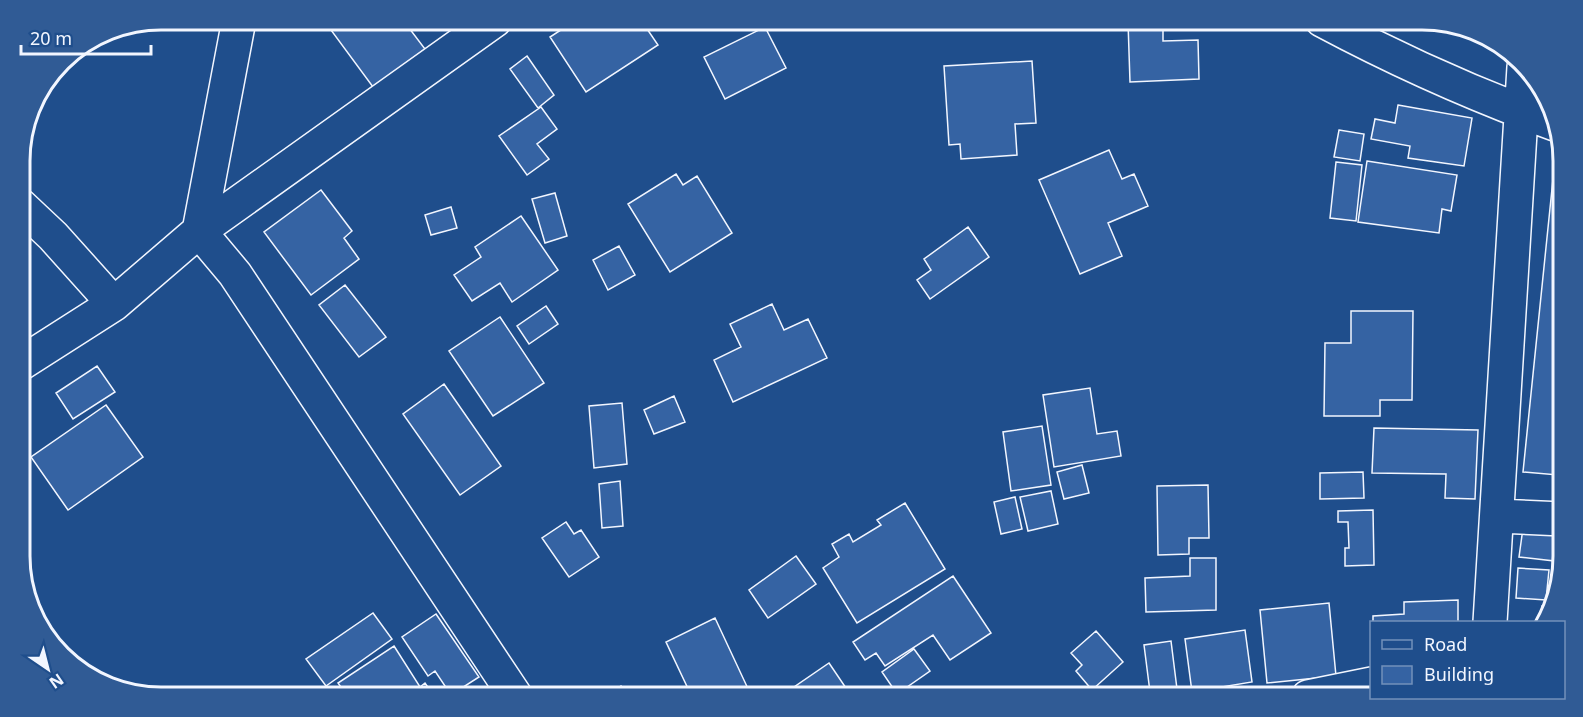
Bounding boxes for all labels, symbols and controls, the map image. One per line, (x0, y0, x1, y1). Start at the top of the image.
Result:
scale bar (21, 18, 152, 56)
text: 20 m (30, 26, 72, 50)
legend (1370, 621, 1565, 699)
text: Road (1424, 632, 1467, 656)
north arrow (18, 639, 78, 699)
text: Building (1424, 662, 1494, 686)
text: N (45, 669, 68, 694)

